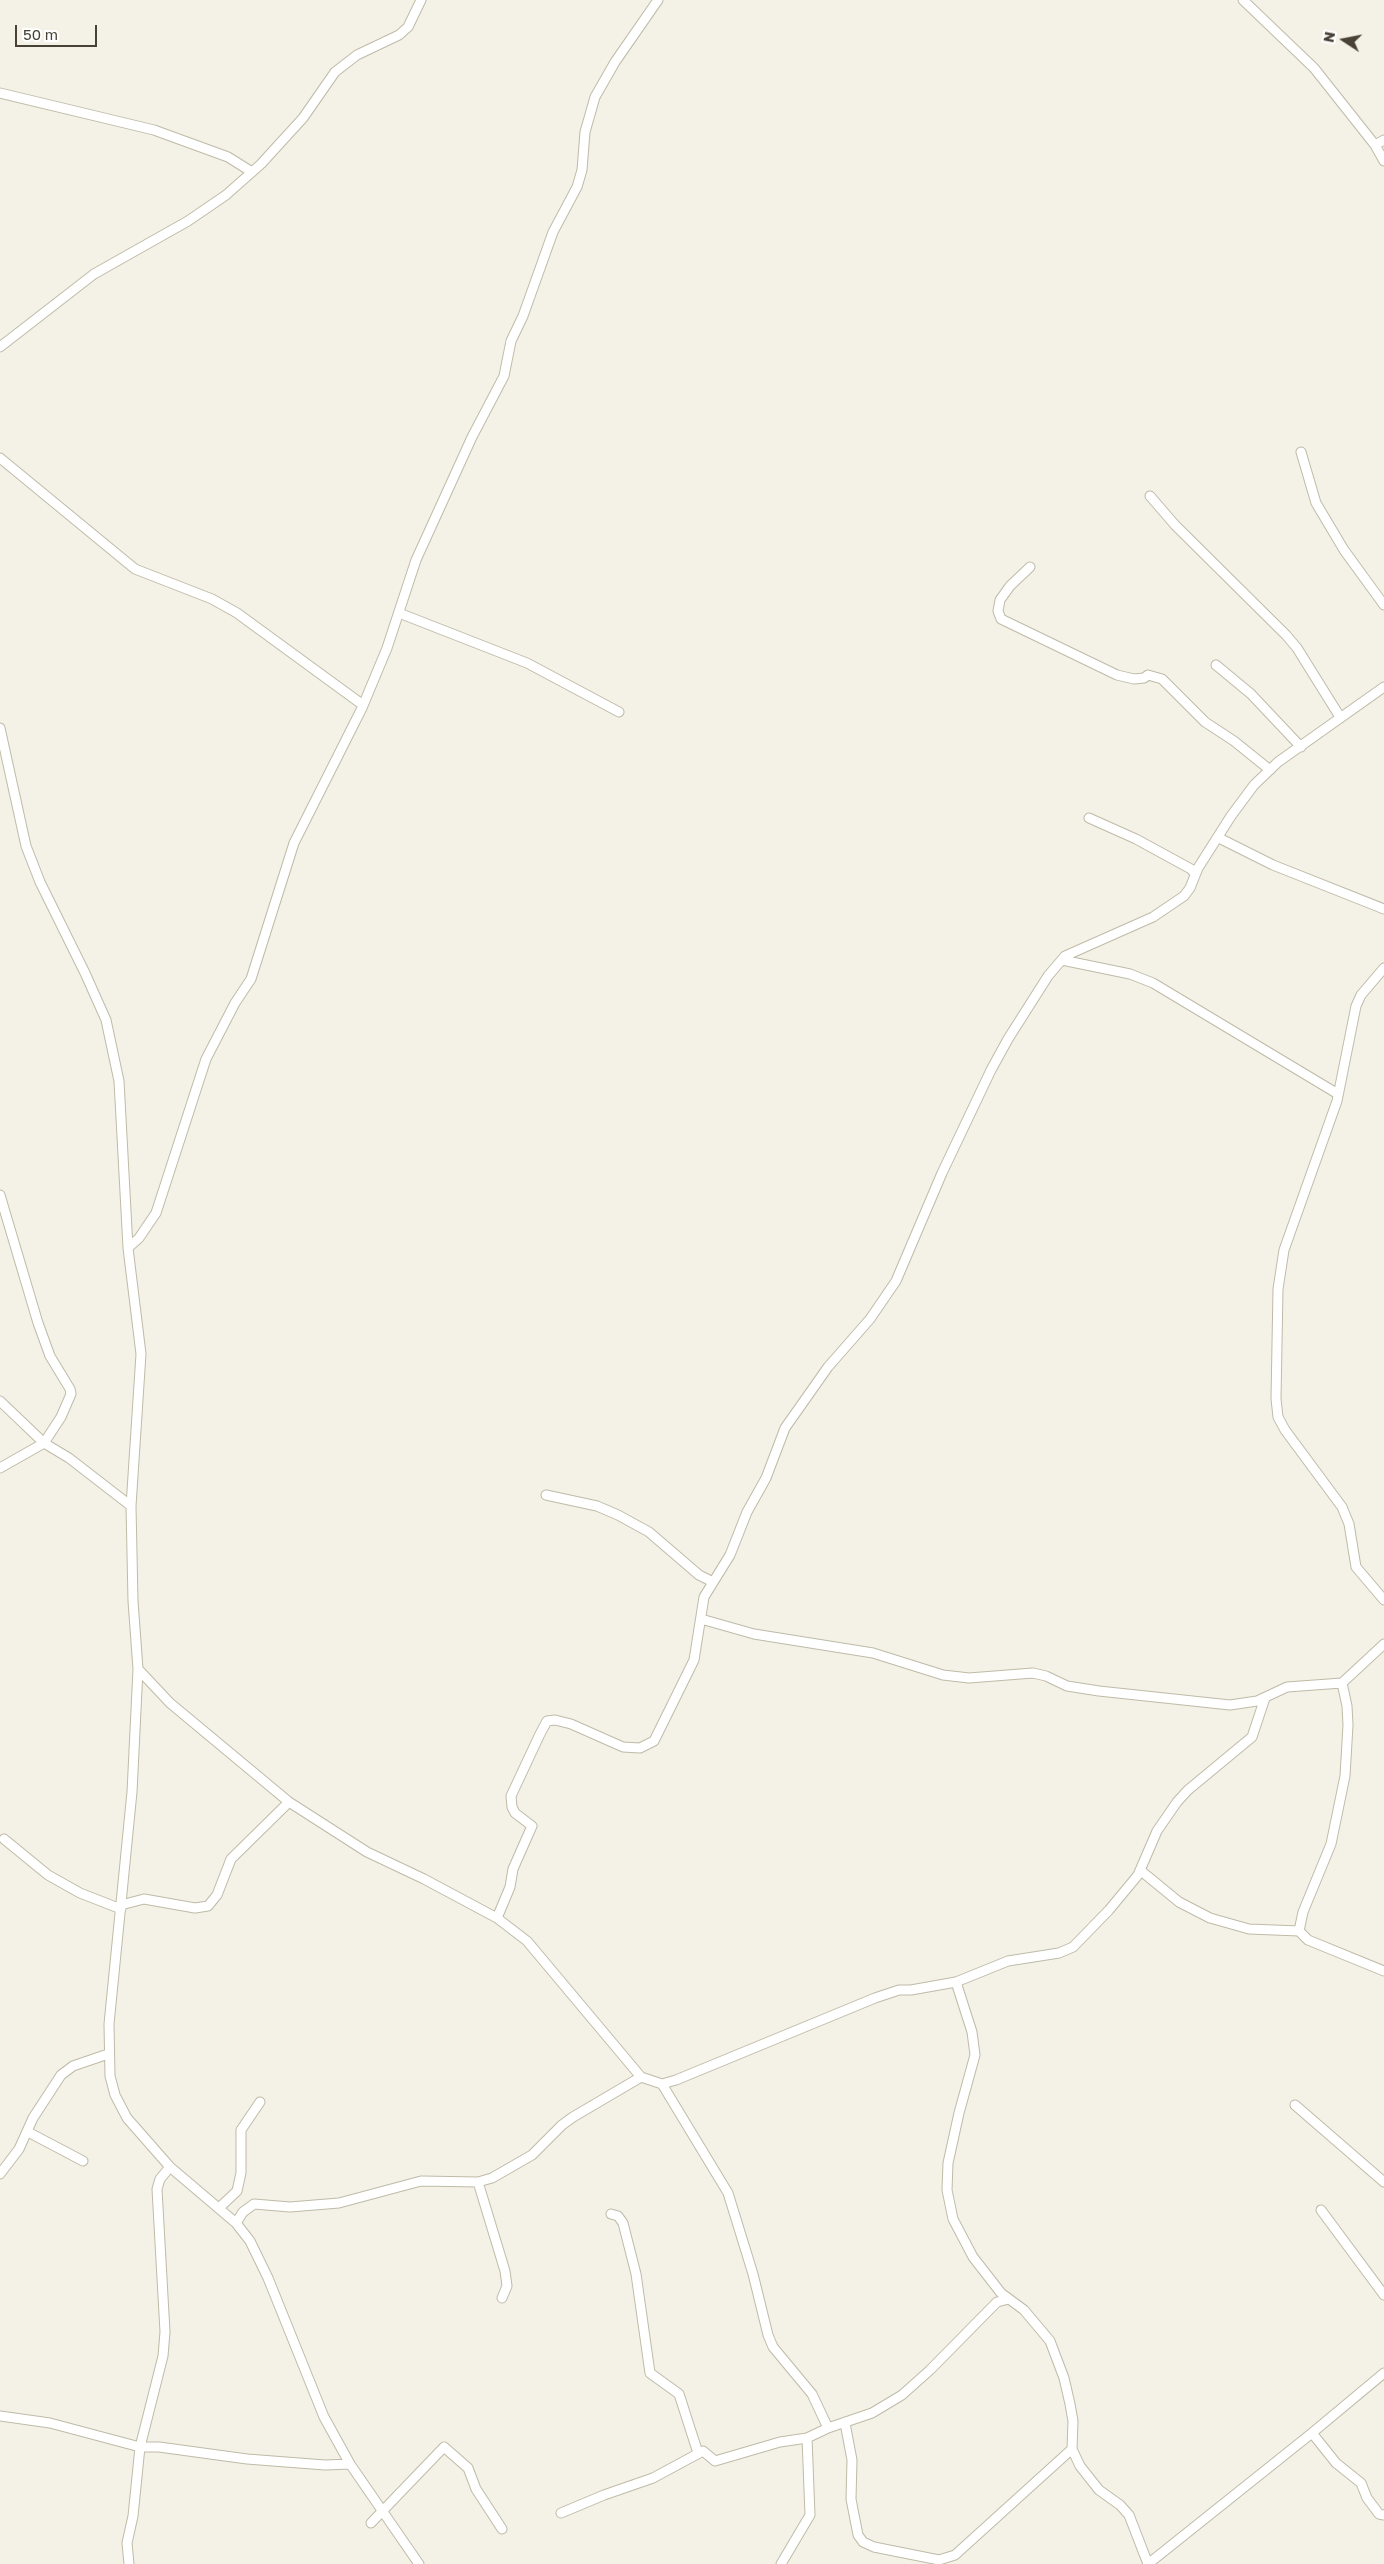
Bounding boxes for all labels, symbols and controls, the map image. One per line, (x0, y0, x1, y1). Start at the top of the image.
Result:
scale bar (18, 15, 100, 47)
north arrow (1319, 15, 1369, 65)
text: 50 m (23, 25, 58, 43)
text: N (1319, 30, 1338, 44)

